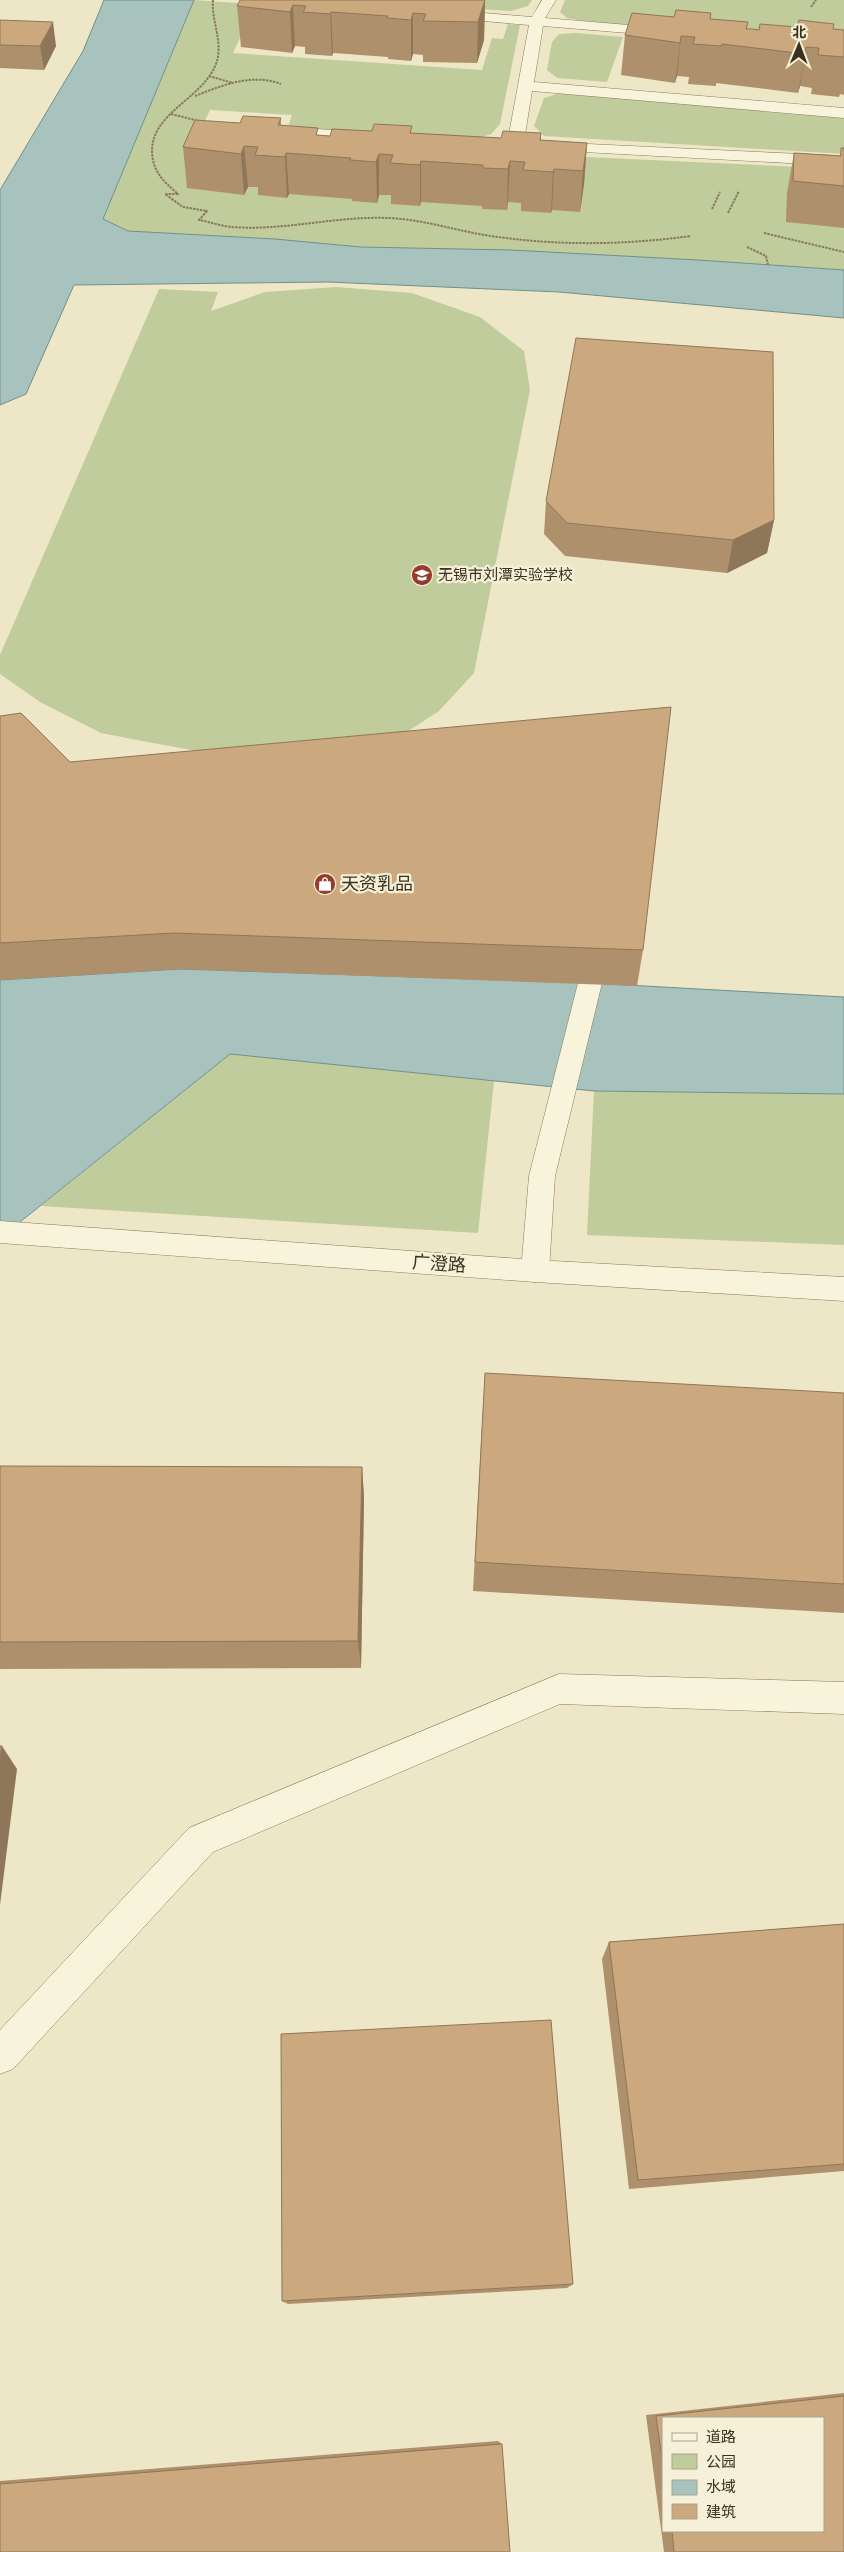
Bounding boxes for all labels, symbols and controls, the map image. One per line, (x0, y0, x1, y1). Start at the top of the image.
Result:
north arrow (774, 20, 824, 70)
text: 北 (792, 22, 806, 41)
school or university icon: 无锡市刘潭实验学校 (410, 563, 434, 587)
place label: 无锡市刘潭实验学校 (438, 564, 573, 584)
place label: 天资乳品 (341, 871, 413, 895)
shop icon: 天资乳品 (313, 872, 337, 896)
street label: 广澄路 (411, 1249, 467, 1277)
legend (662, 2417, 824, 2532)
text: 道路 (706, 2426, 736, 2446)
text: 公园 (706, 2451, 736, 2471)
text: 水域 (706, 2476, 736, 2496)
text: 建筑 (706, 2501, 736, 2521)

